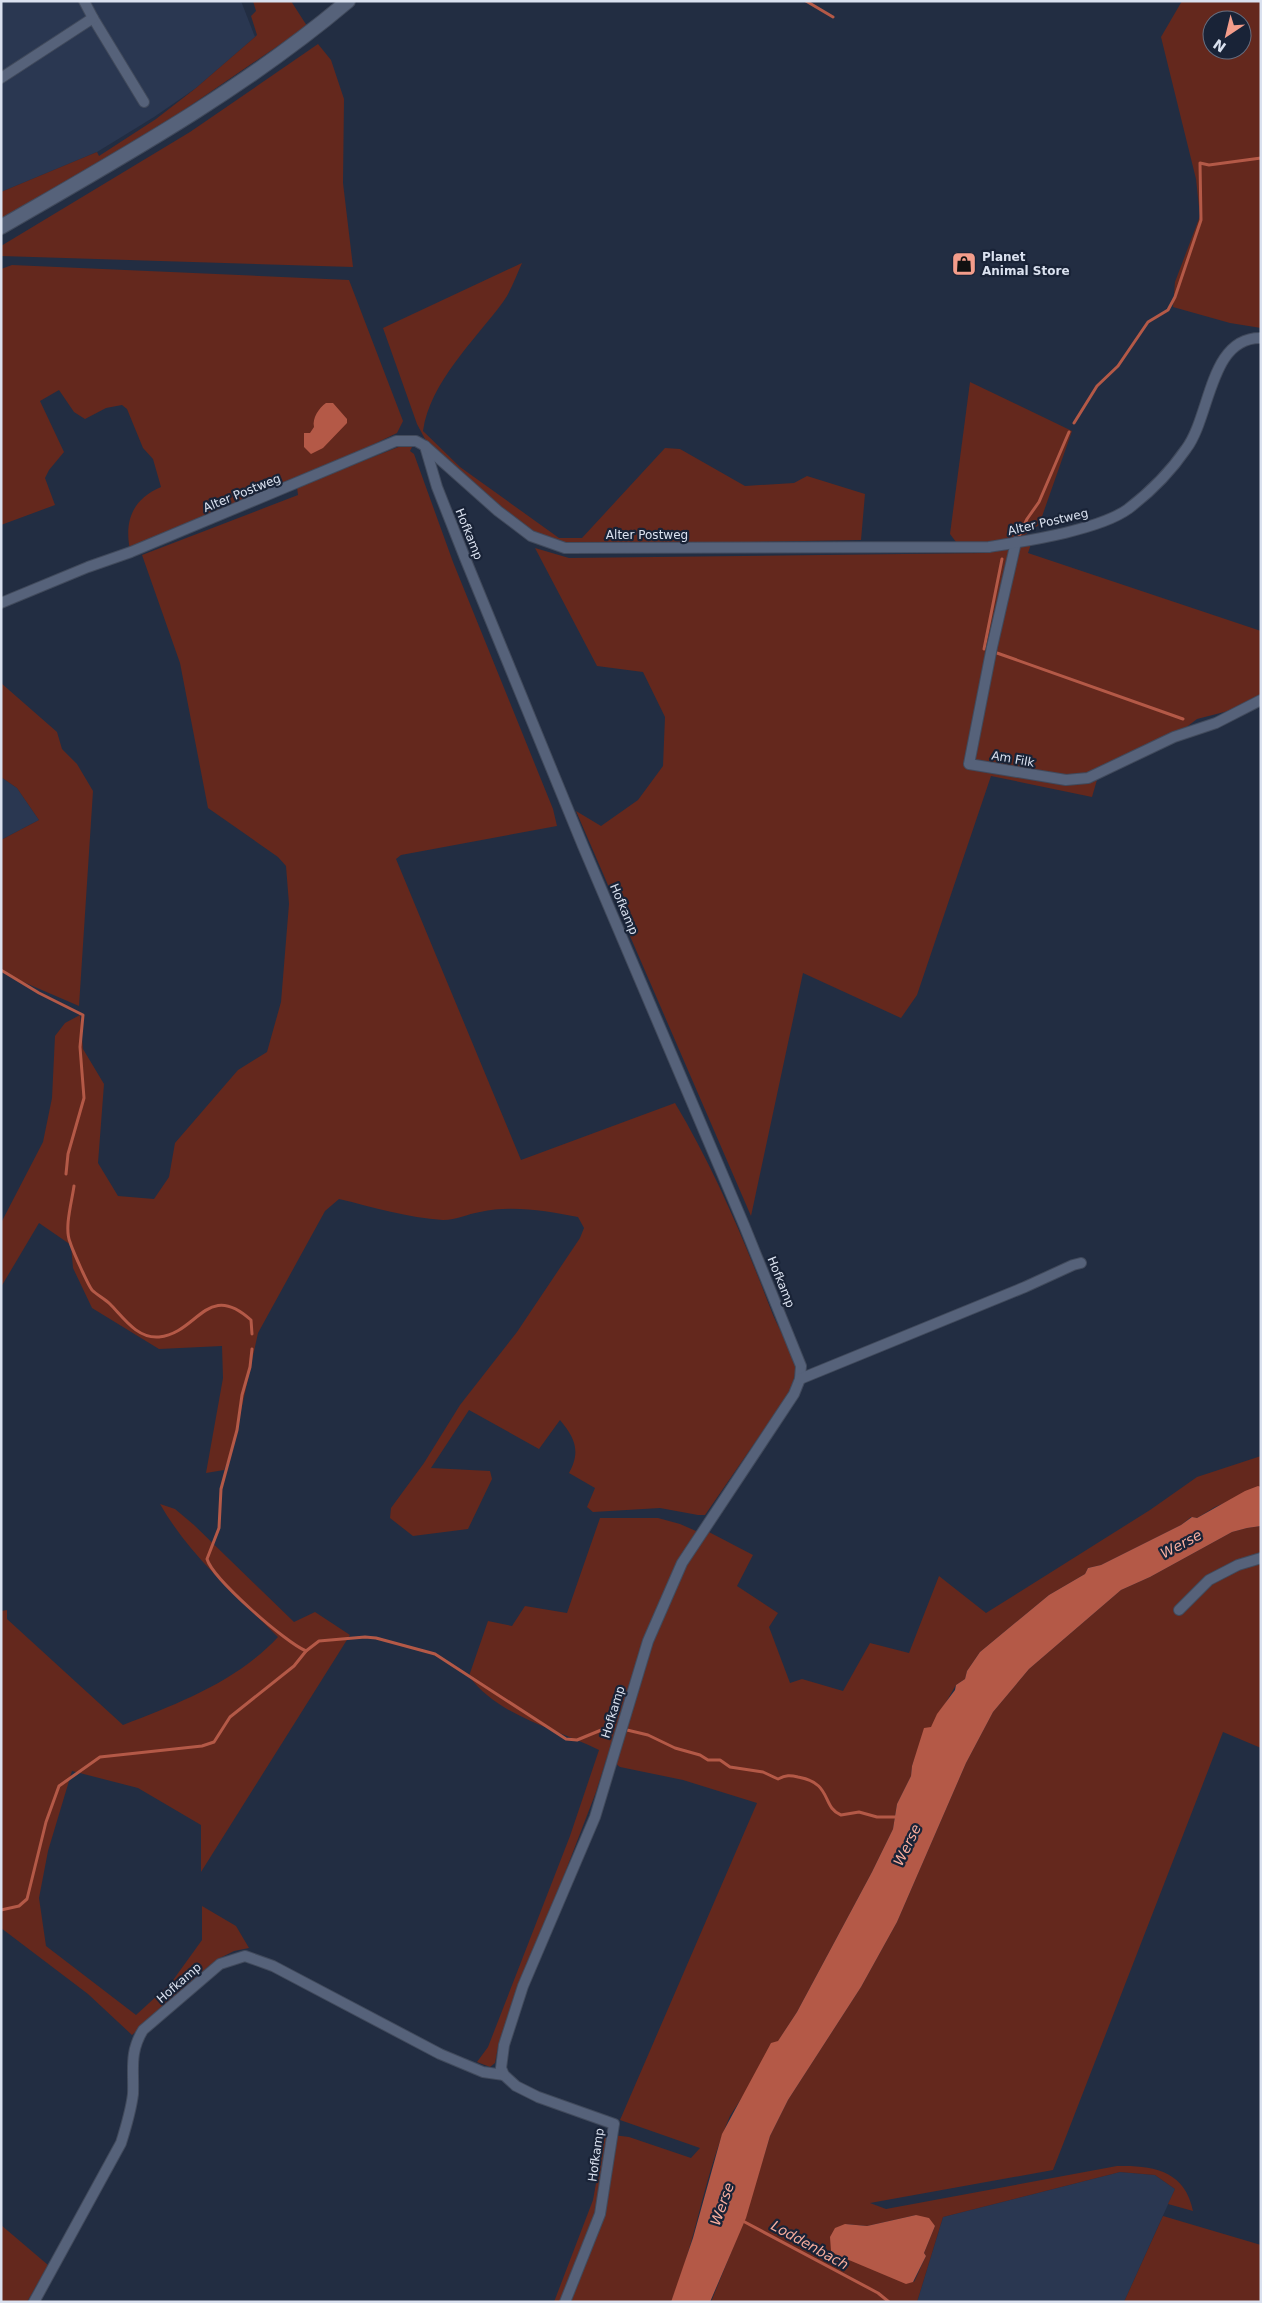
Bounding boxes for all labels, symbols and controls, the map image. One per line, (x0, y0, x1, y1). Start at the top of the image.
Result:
north arrow (1202, 10, 1252, 60)
text: N (1210, 36, 1229, 56)
place label: Planet Animal Store (982, 250, 1070, 278)
shop icon: Planet Animal Store (951, 251, 977, 277)
street label: Alter Postweg (201, 471, 283, 515)
street label: Hofkamp (452, 506, 486, 562)
street label: Alter Postweg (1006, 506, 1090, 538)
street label: Alter Postweg (606, 528, 688, 542)
street label: Am Filk (990, 748, 1036, 770)
street label: Hofkamp (607, 881, 641, 937)
street label: Hofkamp (764, 1254, 798, 1310)
water label: Werse (1158, 1527, 1204, 1561)
street label: Hofkamp (598, 1684, 628, 1740)
water label: Werse (890, 1822, 924, 1868)
street label: Hofkamp (154, 1960, 204, 2006)
street label: Hofkamp (585, 2127, 607, 2183)
water label: Werse (707, 2181, 737, 2227)
water label: Loddenbach (769, 2217, 851, 2273)

